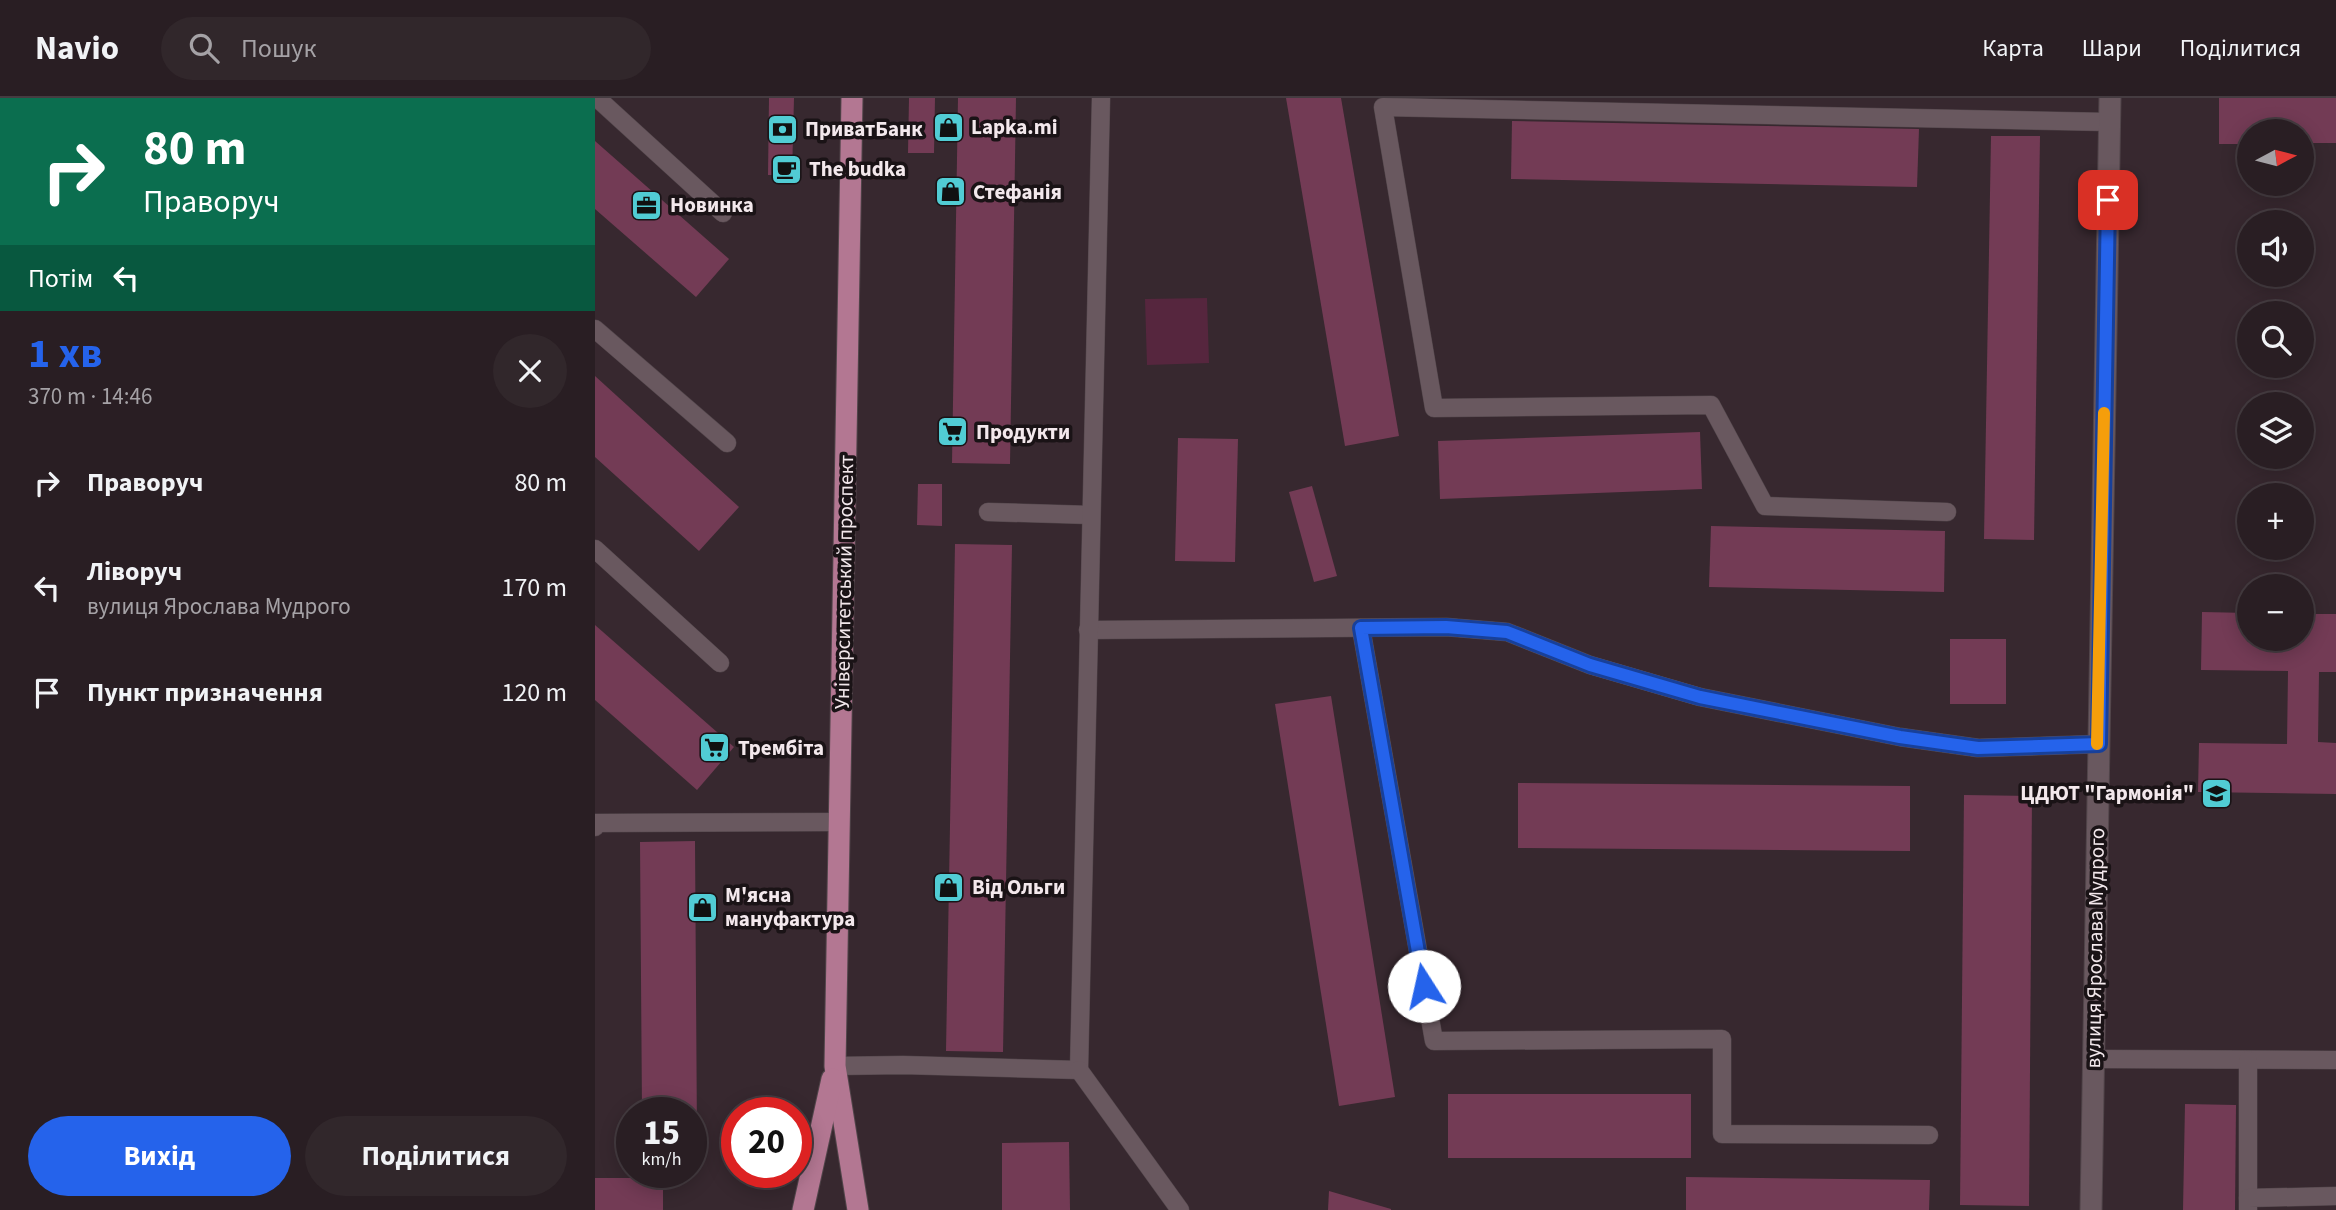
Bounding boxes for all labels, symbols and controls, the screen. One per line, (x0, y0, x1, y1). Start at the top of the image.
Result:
search box (161, 17, 651, 80)
text: Navio (35, 25, 119, 72)
icon: search (185, 29, 223, 67)
text: Пошук (241, 30, 316, 67)
text: Карта (1982, 31, 2044, 66)
text: Шари (2082, 31, 2142, 66)
text: Поділитися (2180, 31, 2301, 66)
shop icon: Lapka.mi (931, 110, 965, 144)
bank icon: ПриватБанк (765, 112, 799, 146)
place label: Lapka.mi (971, 112, 1057, 142)
text: 80 m (143, 114, 247, 184)
place label: ПриватБанк (805, 114, 923, 144)
north arrow (2237, 119, 2313, 196)
map controls (2237, 119, 2314, 651)
icon: right (28, 126, 119, 217)
cafe icon: The budka (769, 152, 803, 186)
place label: The budka (809, 154, 906, 184)
pin (2078, 170, 2138, 230)
shop icon: Стефанія (933, 175, 967, 209)
place label: Стефанія (973, 177, 1062, 207)
text: Праворуч (143, 179, 280, 225)
icon: arrive (2089, 181, 2127, 219)
office icon: Новинка (630, 188, 664, 222)
place label: Новинка (670, 190, 754, 220)
button: sound (2237, 210, 2314, 287)
icon: left (107, 259, 145, 297)
text: Потім (28, 260, 93, 297)
button: search (2237, 301, 2314, 378)
text: 1 хв (28, 324, 102, 384)
button: close (493, 334, 567, 408)
text: 370 m · 14:46 (28, 380, 152, 413)
button: layers (2237, 392, 2314, 469)
supermarket icon: Продукти (936, 415, 970, 449)
place label: Продукти (976, 417, 1070, 447)
street label: Університетський проспект (827, 454, 861, 709)
icon: right (28, 464, 66, 502)
text: Праворуч (87, 464, 203, 501)
text: 80 m (514, 464, 567, 501)
button: + (2237, 483, 2314, 560)
text: Ліворуч (87, 553, 182, 590)
icon: left (28, 569, 66, 607)
text: 170 m (501, 569, 567, 606)
button: − (2237, 574, 2314, 651)
text: вулиця Ярослава Мудрого (87, 590, 351, 623)
icon: arrive (28, 674, 66, 712)
text: Пункт призначення (87, 674, 323, 711)
text: 120 m (501, 674, 567, 711)
supermarket icon: Трембіта (698, 731, 732, 765)
place label: Трембіта (738, 733, 824, 763)
school or university icon: ЦДЮТ "Гармонія" (2200, 776, 2234, 810)
place label: ЦДЮТ "Гармонія" (2020, 778, 2194, 808)
street label: вулиця Ярослава Мудрого (2078, 827, 2112, 1069)
shop icon: Від Ольги (932, 870, 966, 904)
place label: Від Ольги (972, 872, 1065, 902)
place label: М'ясна мануфактура (725, 880, 855, 934)
shop icon: М'ясна мануфактура (685, 890, 719, 924)
position arrow (1387, 949, 1461, 1023)
speed limit sign: 20 (721, 1097, 812, 1188)
text: 15 (643, 1108, 680, 1158)
button: Вихід (28, 1116, 291, 1196)
button: Поділитися (305, 1116, 567, 1196)
text: km/h (642, 1147, 681, 1172)

